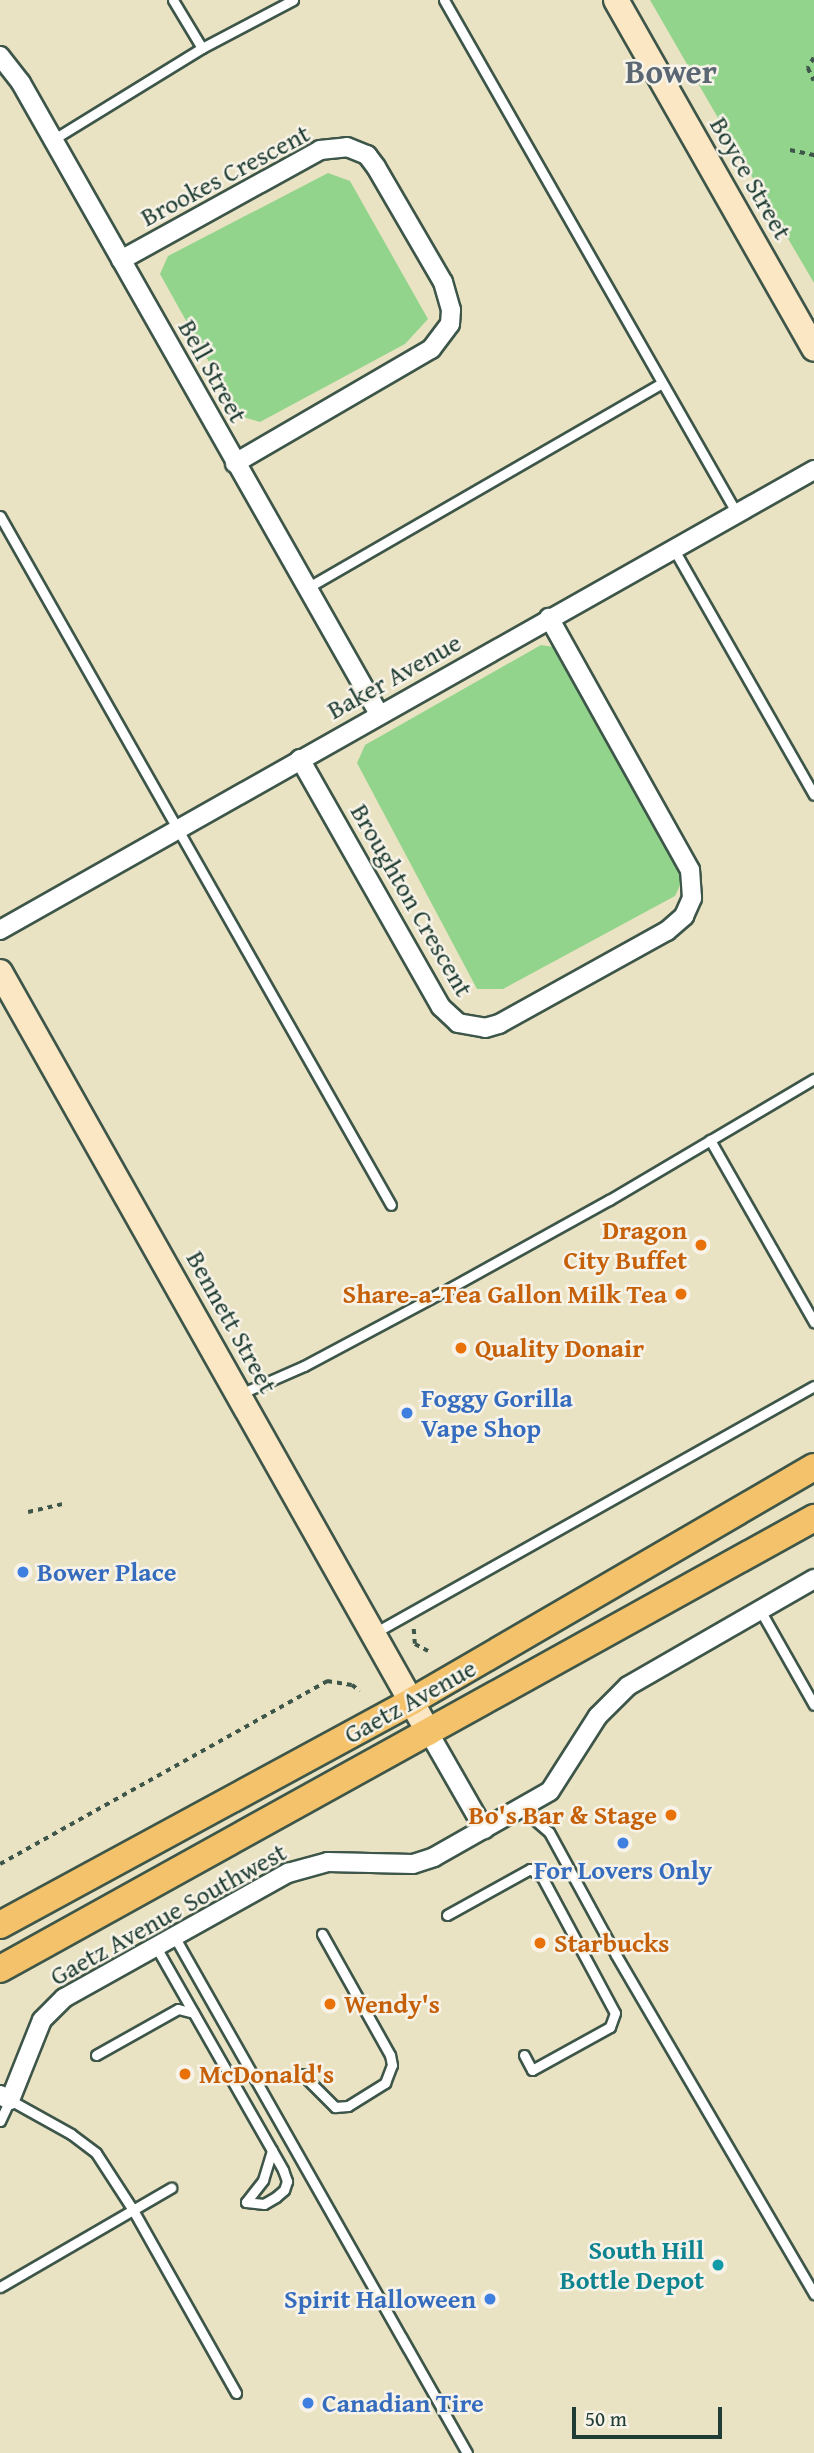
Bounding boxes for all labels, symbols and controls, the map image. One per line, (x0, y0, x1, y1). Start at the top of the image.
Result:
district label: Bower (625, 52, 717, 92)
street label: Boyce Street (703, 111, 799, 245)
street label: Brookes Crescent (135, 117, 315, 233)
street label: Bell Street (172, 314, 254, 428)
street label: Baker Avenue (322, 626, 466, 726)
street label: Broughton Crescent (344, 798, 480, 1002)
place label: Dragon City Buffet (564, 1214, 687, 1276)
marker: Dragon City Buffet (693, 1237, 709, 1253)
street label: Bennett Street (180, 1245, 284, 1399)
place label: Share-a-Tea Gallon Milk Tea (342, 1278, 667, 1310)
marker: Share-a-Tea Gallon Milk Tea (673, 1286, 689, 1302)
place label: Quality Donair (475, 1332, 644, 1364)
marker: Quality Donair (453, 1340, 469, 1356)
place label: Foggy Gorilla Vape Shop (421, 1382, 573, 1444)
marker: Foggy Gorilla Vape Shop (399, 1405, 415, 1421)
place label: Bower Place (37, 1556, 176, 1588)
marker: Bower Place (15, 1564, 31, 1580)
street label: Gaetz Avenue (339, 1652, 481, 1750)
place label: Bo's Bar & Stage (469, 1799, 657, 1831)
marker: Bo's Bar & Stage (663, 1807, 679, 1823)
marker: For Lovers Only (615, 1835, 631, 1851)
street label: Gaetz Avenue Southwest (44, 1836, 292, 1992)
place label: For Lovers Only (534, 1854, 712, 1886)
place label: Starbucks (554, 1927, 669, 1959)
marker: Starbucks (532, 1935, 548, 1951)
place label: Wendy's (344, 1988, 440, 2020)
marker: Wendy's (322, 1996, 338, 2012)
place label: McDonald's (199, 2058, 334, 2090)
marker: McDonald's (177, 2066, 193, 2082)
place label: South Hill Bottle Depot (560, 2234, 704, 2296)
marker: South Hill Bottle Depot (710, 2257, 726, 2273)
place label: Spirit Halloween (284, 2283, 476, 2315)
marker: Spirit Halloween (482, 2291, 498, 2307)
place label: Canadian Tire (322, 2387, 484, 2419)
scale bar (576, 2394, 726, 2438)
marker: Canadian Tire (300, 2395, 316, 2411)
text: 50 m (585, 2403, 627, 2434)

